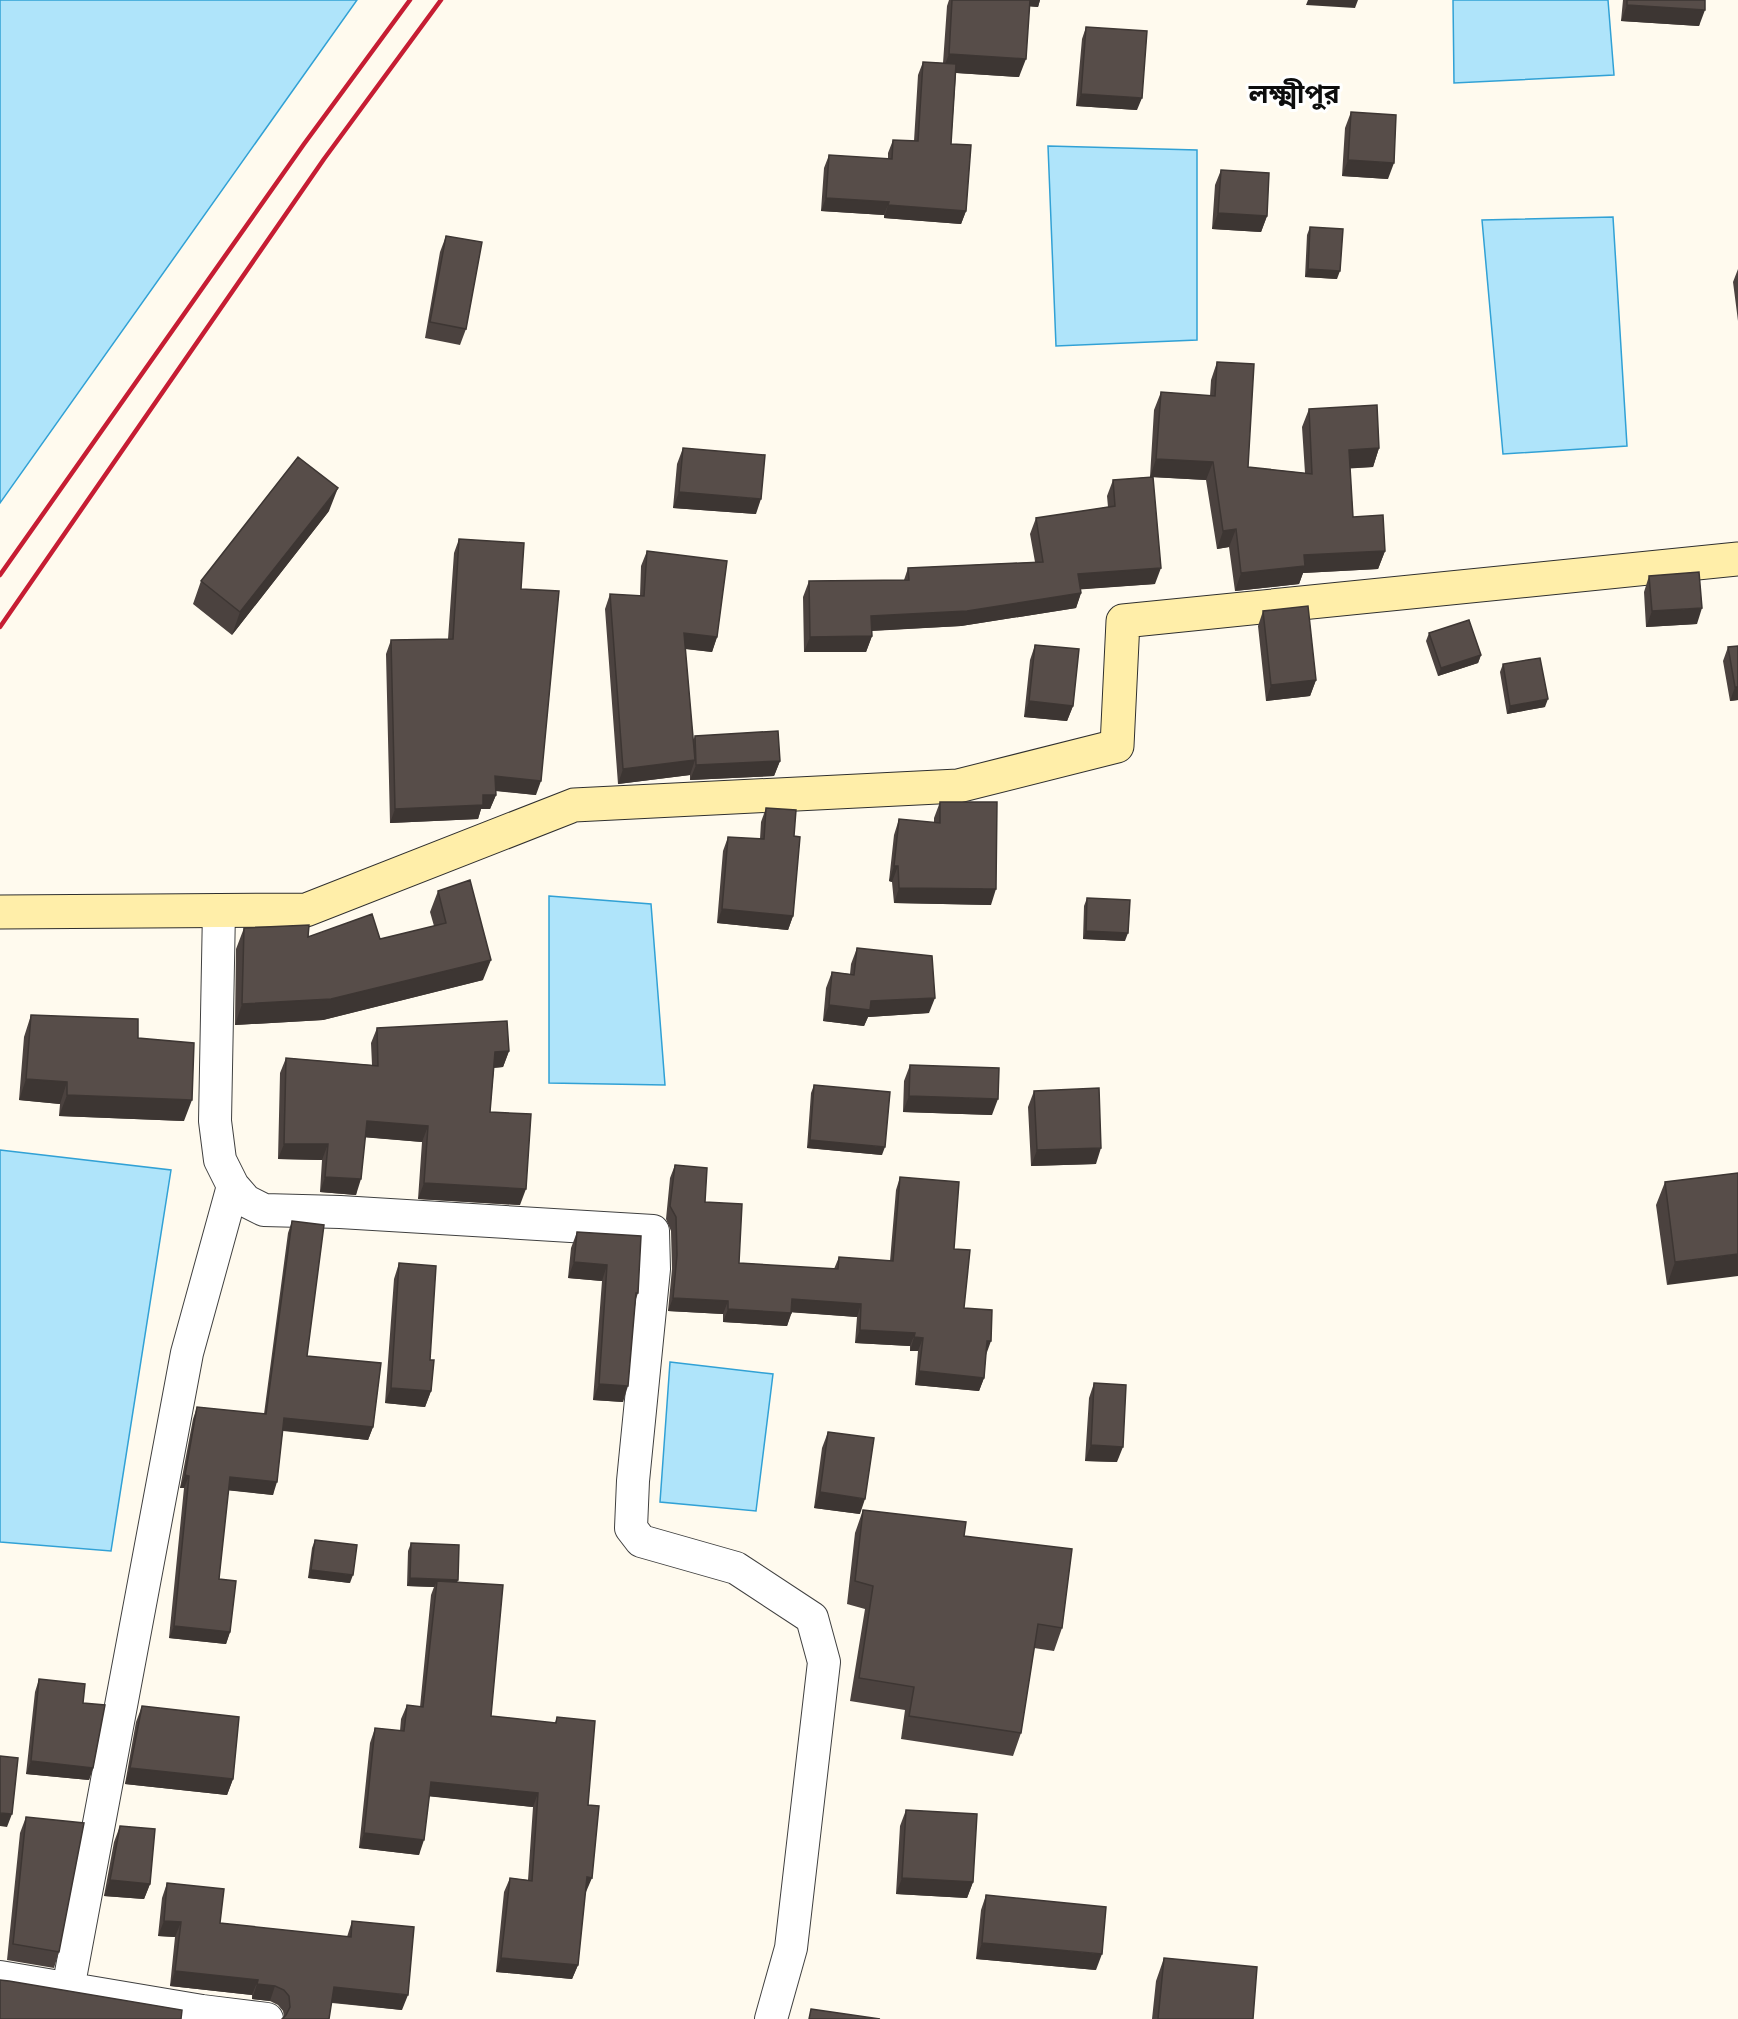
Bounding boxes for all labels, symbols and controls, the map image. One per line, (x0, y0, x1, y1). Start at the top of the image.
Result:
district label: লক্ষ্মীপুর (1248, 78, 1340, 111)

